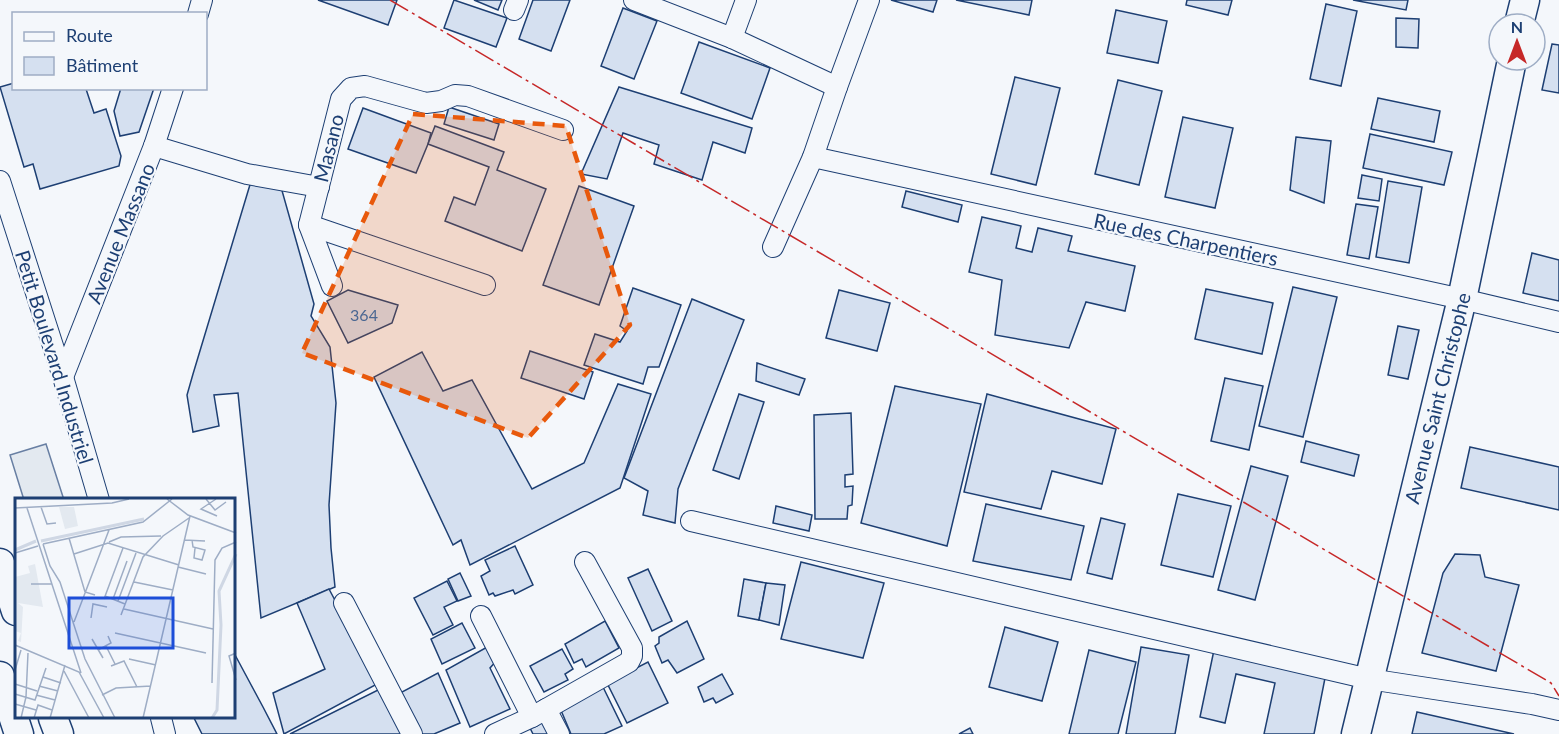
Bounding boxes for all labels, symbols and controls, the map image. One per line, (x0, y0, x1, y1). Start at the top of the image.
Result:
legend (12, 12, 207, 90)
north arrow (1487, 12, 1547, 72)
text: N (1511, 17, 1523, 36)
text: Route (66, 24, 113, 46)
text: Bâtiment (66, 54, 139, 76)
street label: Masano (308, 111, 348, 185)
street label: Avenue Massano (81, 159, 159, 307)
street label: Rue des Charpentiers (1092, 208, 1280, 270)
street label: Petit Boulevard Industriel (11, 247, 99, 467)
street label: Avenue Saint Christophe (1399, 290, 1475, 506)
house number: 364 (350, 305, 378, 324)
inset map (15, 498, 236, 719)

